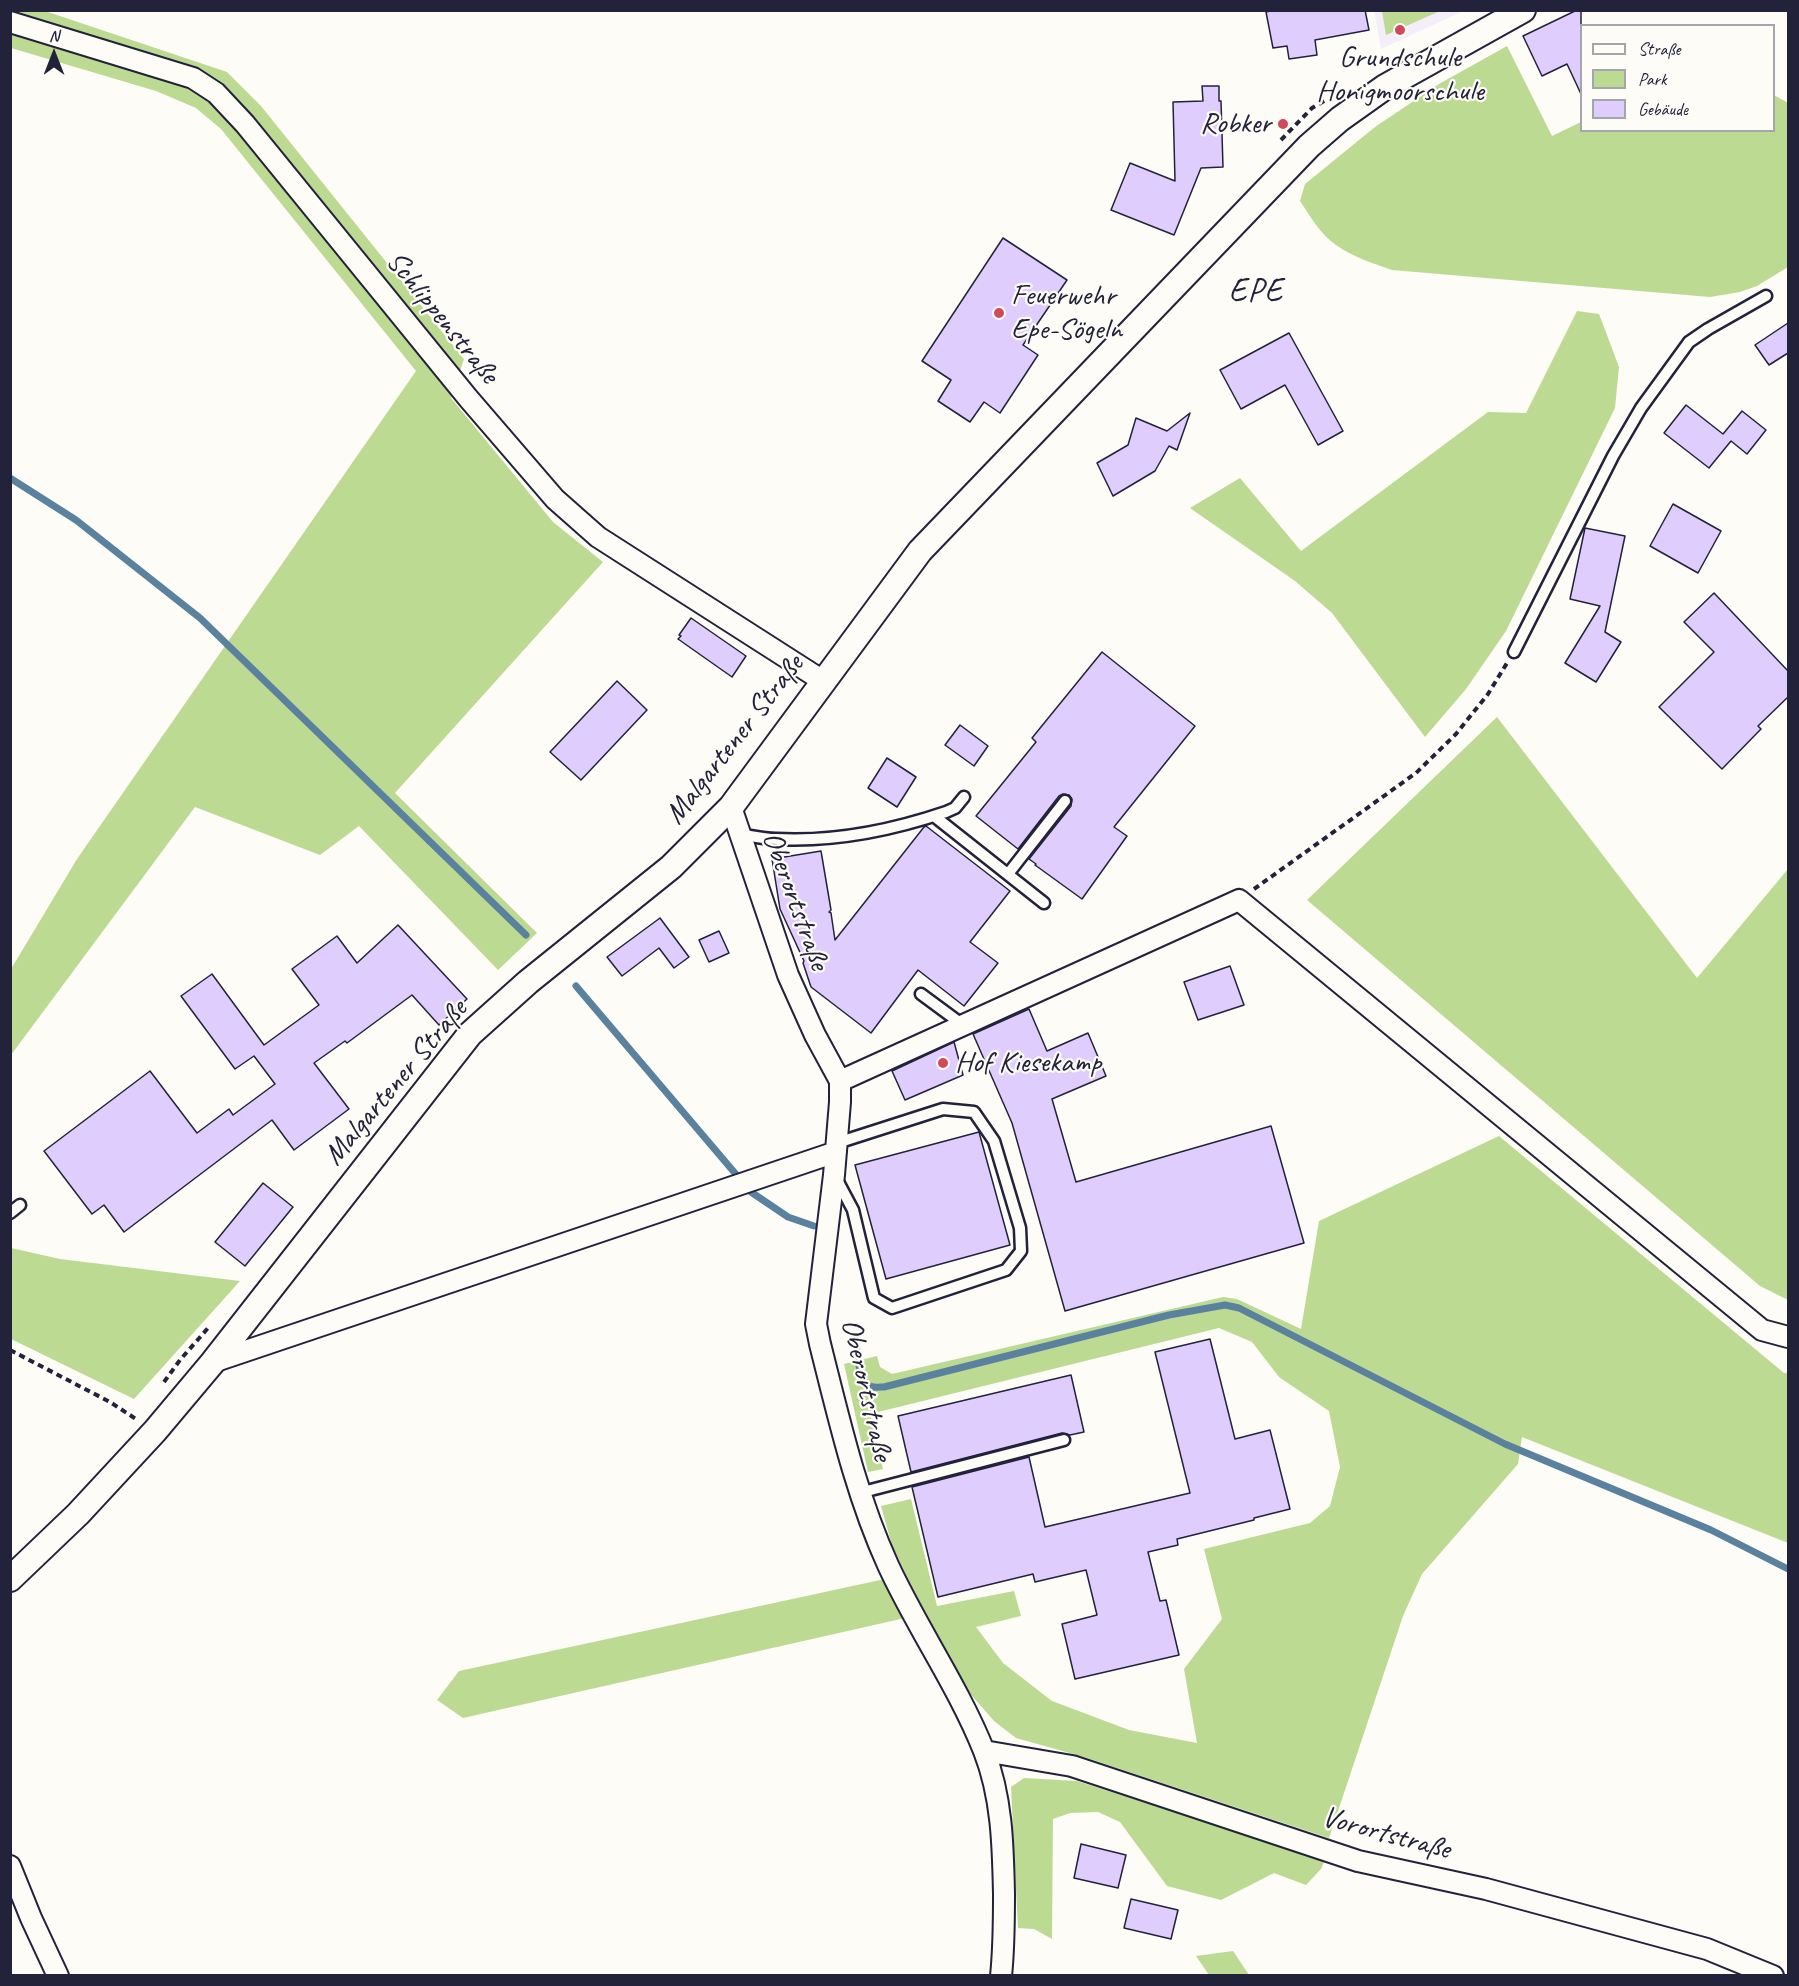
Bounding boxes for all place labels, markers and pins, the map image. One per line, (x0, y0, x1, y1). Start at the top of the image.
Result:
marker: Grundschule Honigmoorschule (1393, 23, 1407, 37)
place label: Grundschule Honigmoorschule (1316, 40, 1484, 110)
place label: Robker (1200, 106, 1271, 142)
marker: Robker (1276, 117, 1290, 131)
place label: Feuerwehr Epe-Sögeln (1011, 278, 1122, 348)
marker: Feuerwehr Epe-Sögeln (992, 306, 1006, 320)
place label: Hof Kiesekamp (955, 1045, 1101, 1081)
marker: Hof Kiesekamp (936, 1056, 950, 1070)

